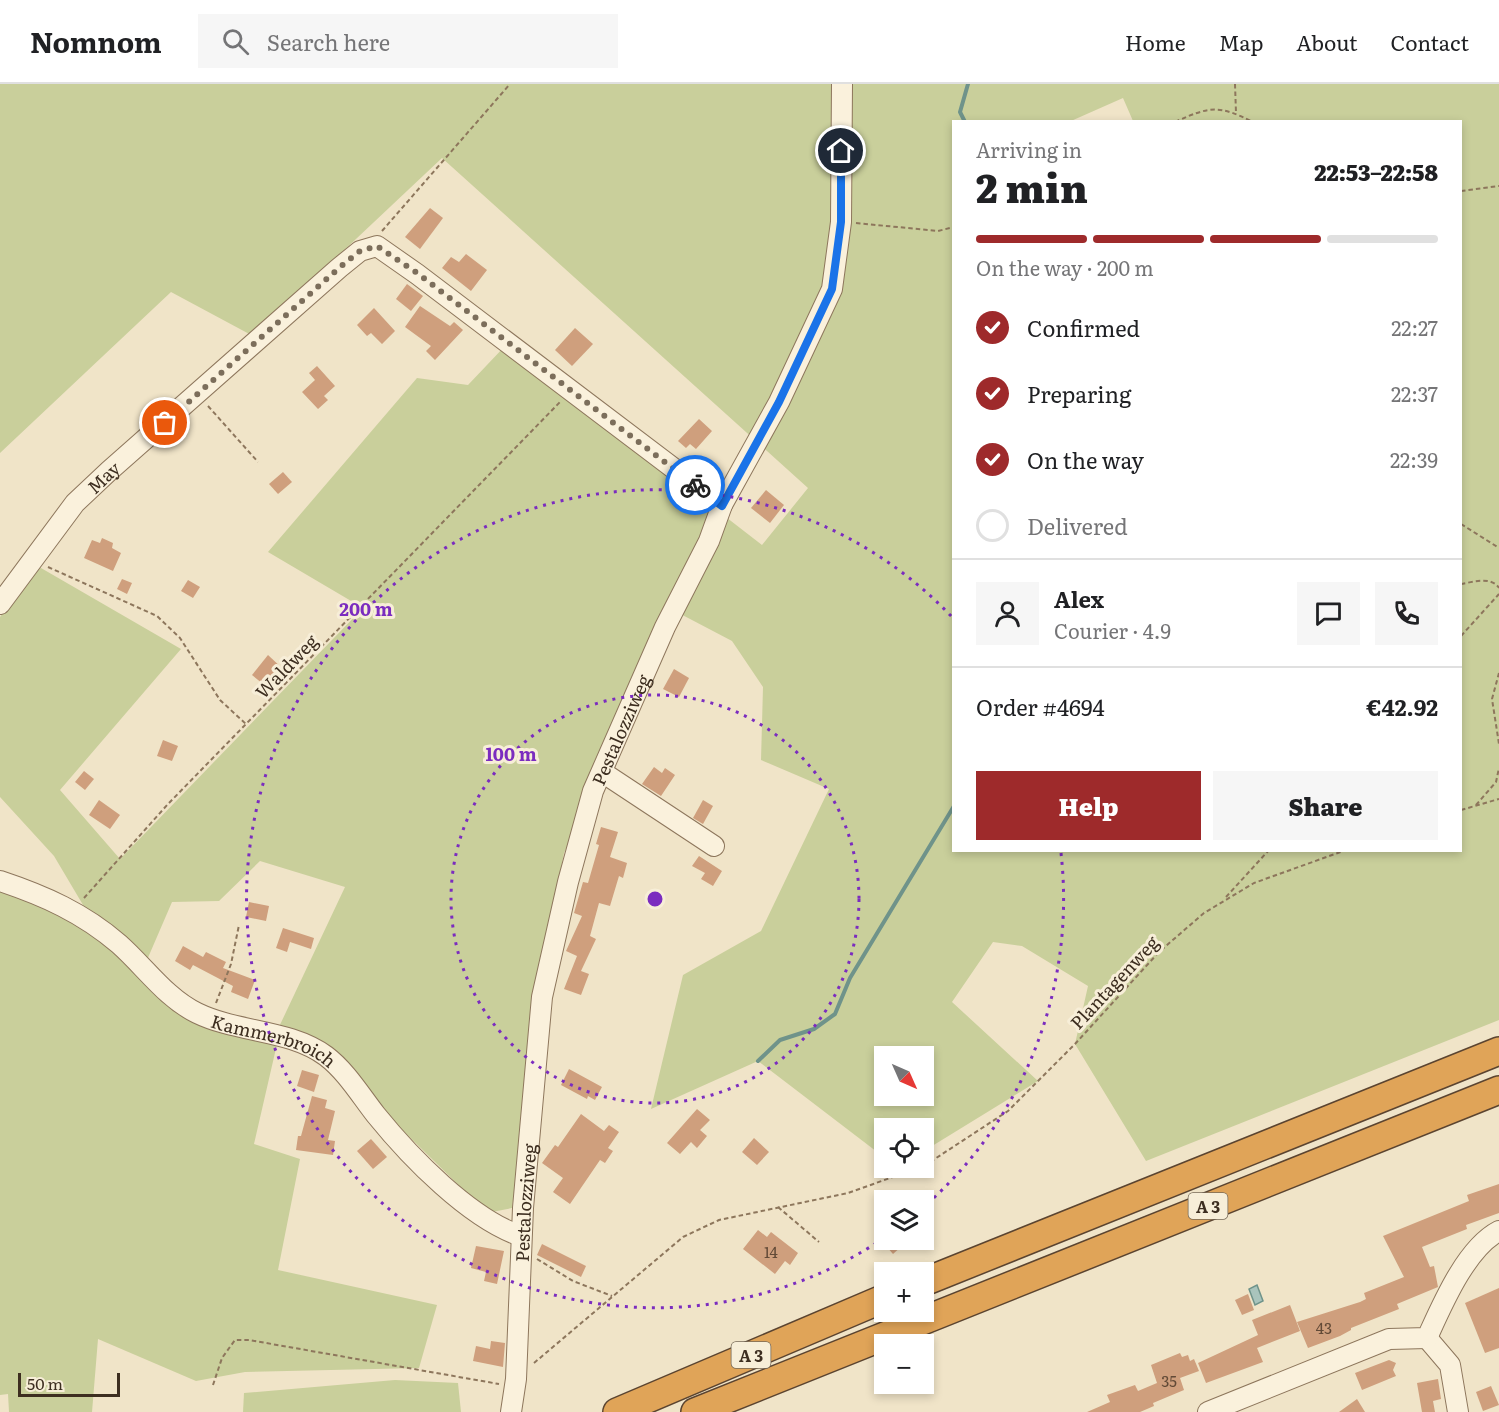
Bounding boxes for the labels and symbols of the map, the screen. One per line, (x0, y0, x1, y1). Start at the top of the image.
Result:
pin (815, 125, 866, 176)
pin (139, 397, 190, 448)
street label: May (80, 454, 126, 499)
courier (665, 455, 725, 515)
text: 200 m (339, 595, 393, 622)
street label: Waldweg (248, 627, 324, 704)
street label: Pestalozziweg (584, 669, 657, 789)
text: 100 m (485, 740, 537, 767)
centre of rings (645, 889, 665, 909)
street label: Plantagenweg (1063, 928, 1165, 1035)
street label: Kammerbroich (208, 1006, 343, 1073)
north arrow (874, 1046, 934, 1106)
street label: Pestalozziweg (507, 1141, 542, 1262)
road number: A 3 (1188, 1193, 1228, 1219)
house number: 14 (764, 1240, 778, 1263)
house number: 43 (1316, 1316, 1332, 1339)
road number: A 3 (732, 1342, 771, 1368)
house number: 35 (1161, 1369, 1177, 1392)
scale bar (18, 1370, 120, 1398)

